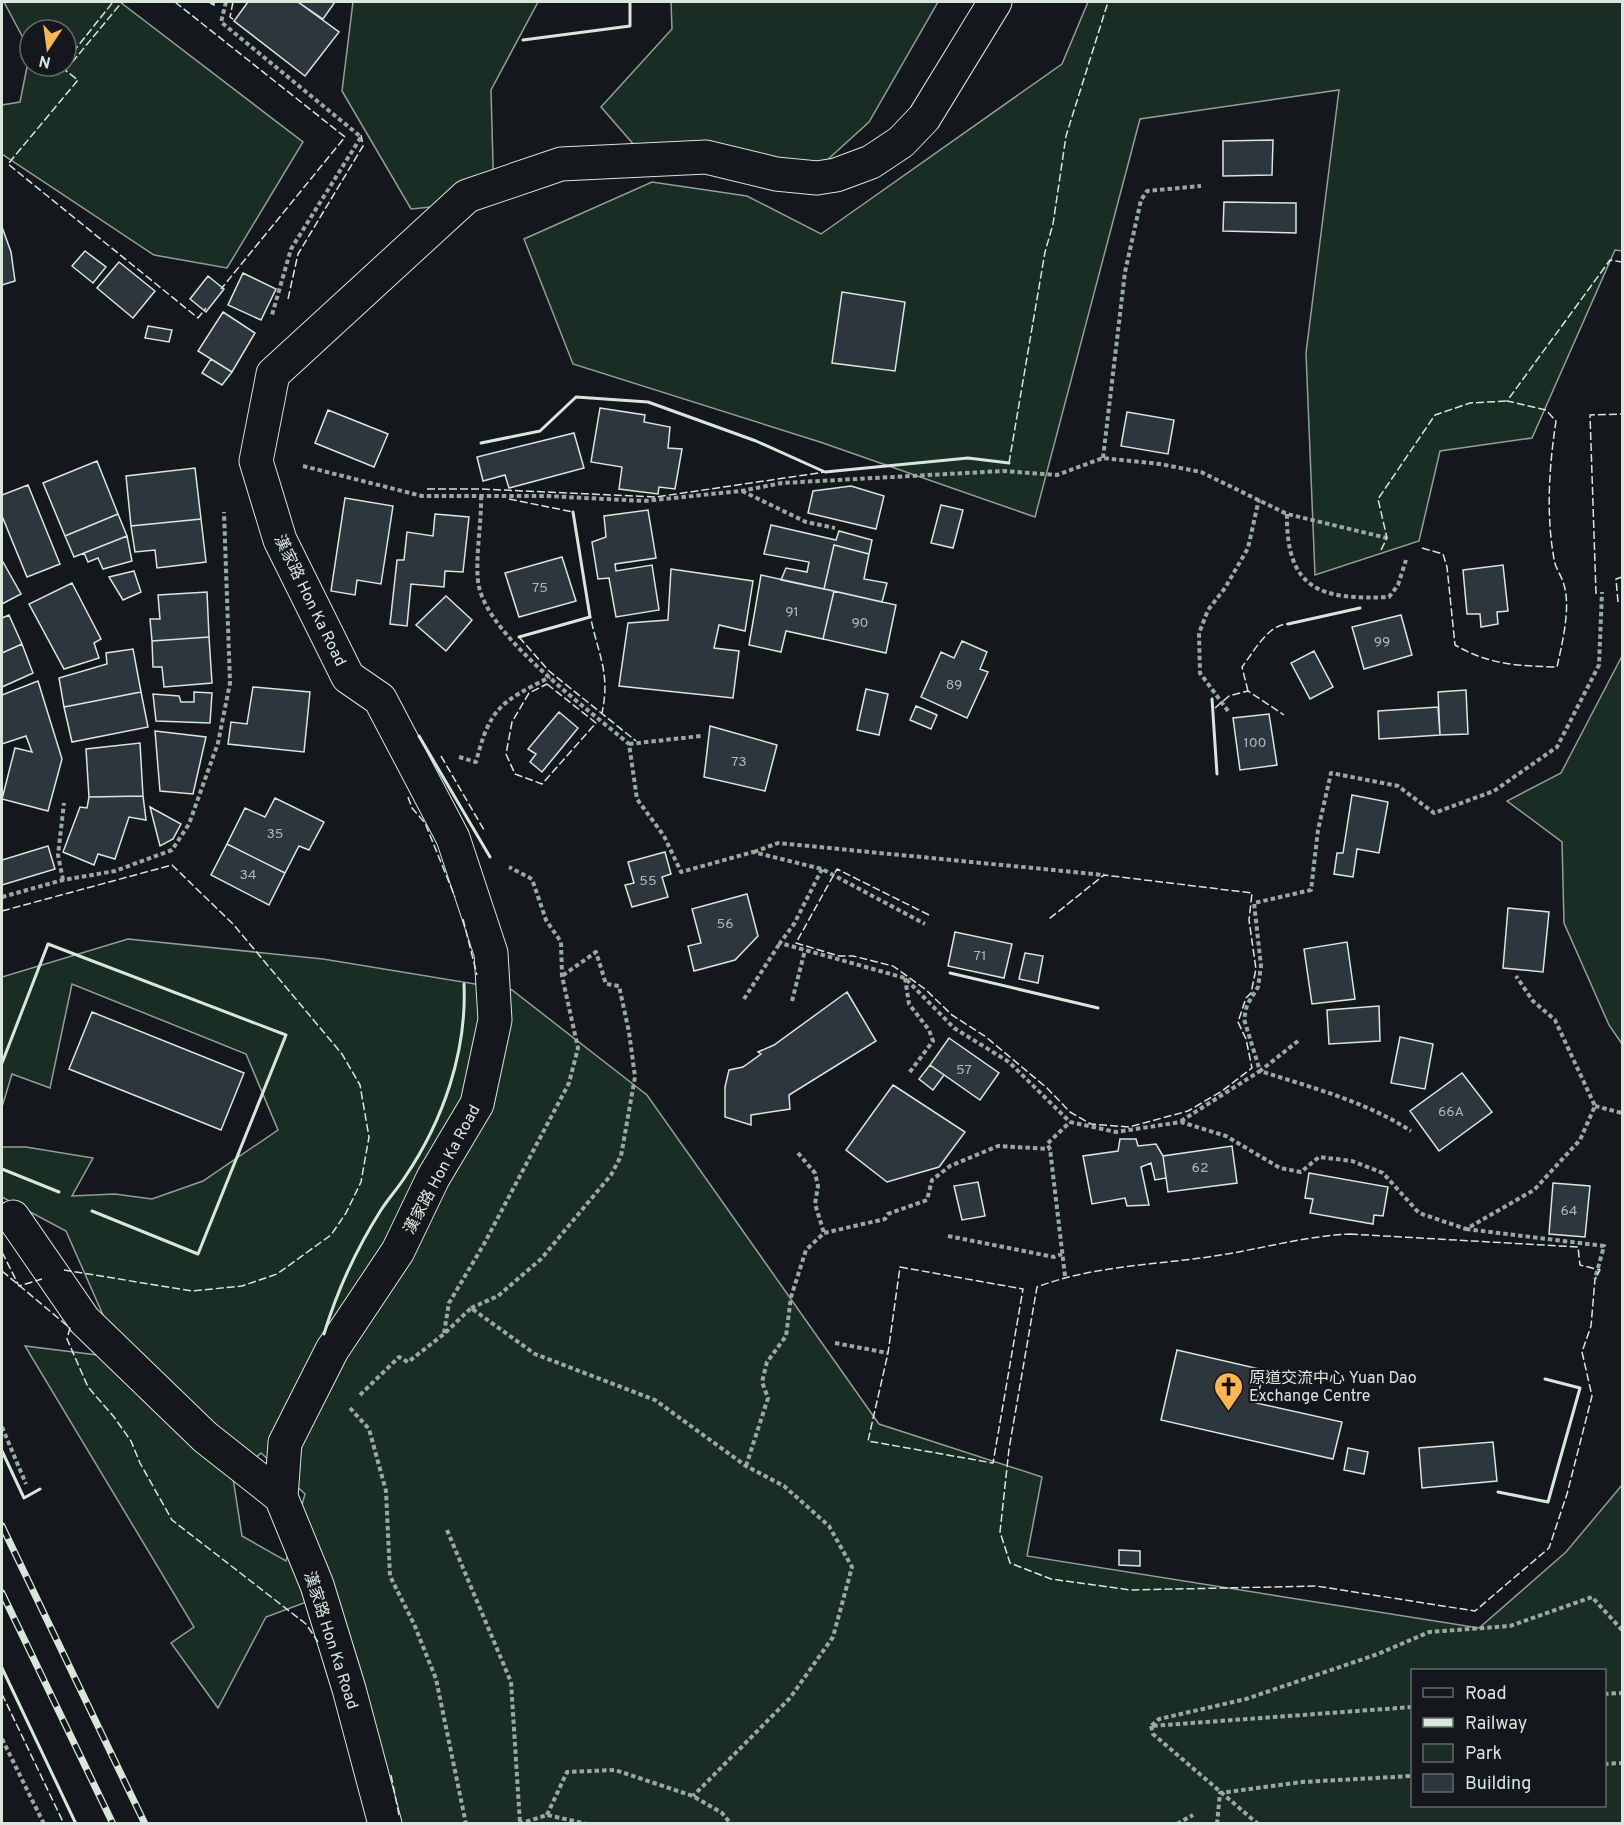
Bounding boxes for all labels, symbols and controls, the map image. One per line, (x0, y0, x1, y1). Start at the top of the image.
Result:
north arrow (18, 18, 78, 78)
text: N (37, 50, 53, 72)
street label: 漢家路 Hon Ka Road (269, 532, 350, 670)
house number: 75 (532, 580, 548, 597)
house number: 91 (785, 604, 799, 621)
house number: 90 (851, 615, 869, 632)
house number: 99 (1374, 634, 1390, 651)
house number: 89 (946, 677, 962, 694)
house number: 100 (1243, 735, 1267, 752)
house number: 73 (731, 754, 747, 771)
house number: 35 (266, 826, 284, 843)
house number: 34 (239, 867, 257, 884)
house number: 55 (639, 873, 657, 890)
house number: 56 (716, 916, 734, 933)
house number: 71 (974, 948, 986, 965)
house number: 57 (956, 1062, 972, 1079)
street label: 漢家路 Hon Ka Road (400, 1102, 485, 1238)
house number: 66A (1438, 1104, 1464, 1121)
house number: 62 (1192, 1160, 1208, 1177)
house number: 64 (1560, 1203, 1578, 1220)
place label: 原道交流中心 Yuan Dao Exchange Centre (1249, 1369, 1417, 1407)
church icon: 原道交流中心 Yuan Dao Exchange Centre (1212, 1370, 1244, 1412)
street label: 漢家路 Hon Ka Road (298, 1569, 362, 1712)
legend (1411, 1669, 1606, 1807)
text: Road (1465, 1683, 1507, 1706)
text: Railway (1465, 1713, 1527, 1736)
text: Park (1465, 1743, 1502, 1766)
text: Building (1465, 1773, 1531, 1796)

